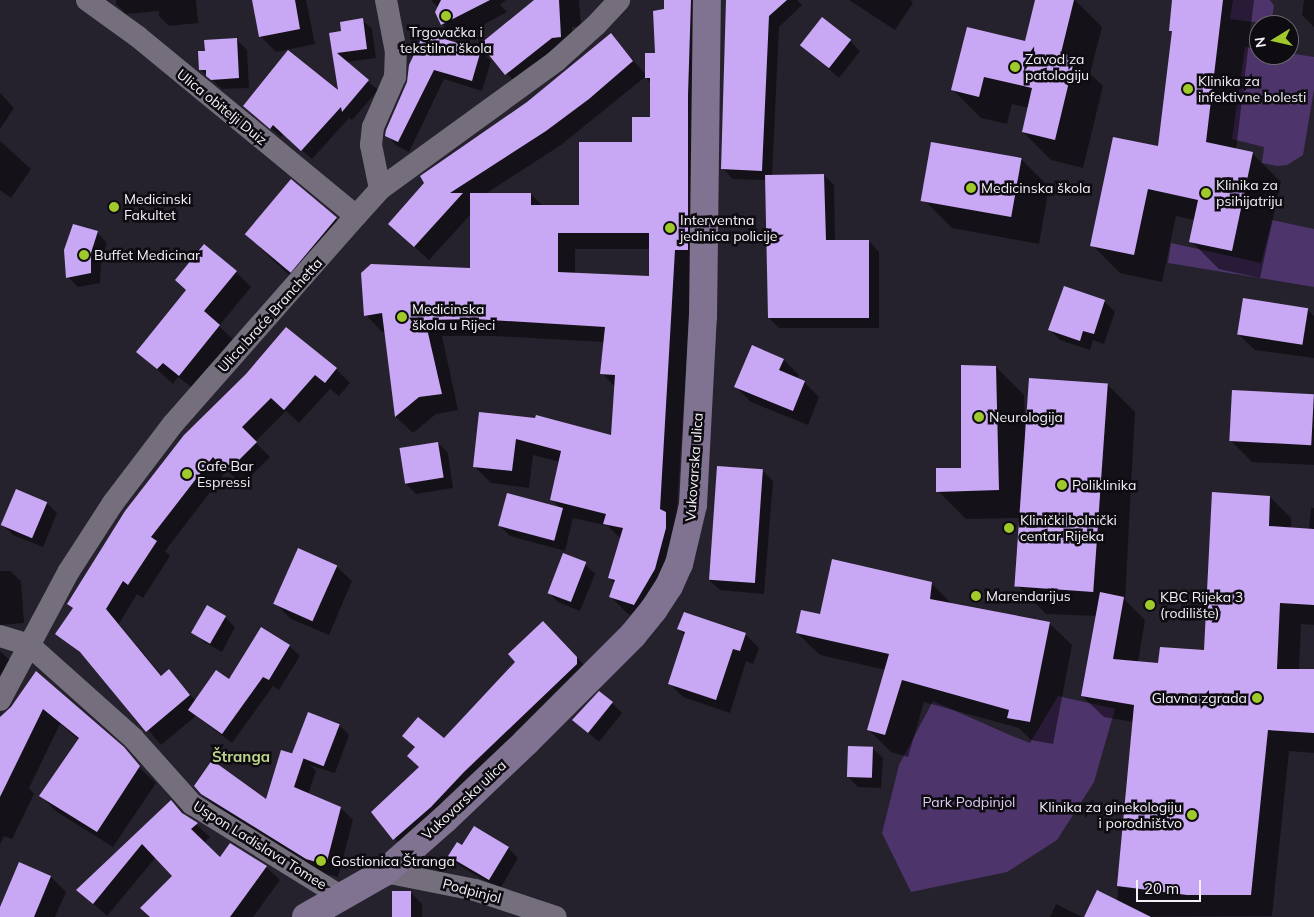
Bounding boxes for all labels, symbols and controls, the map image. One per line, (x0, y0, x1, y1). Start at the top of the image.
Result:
marker: Trgovačka i tekstilna škola (440, 10, 452, 22)
north arrow (1249, 15, 1299, 65)
place label: Trgovačka i tekstilna škola (400, 24, 492, 56)
text: N (1250, 36, 1270, 49)
place label: Zavod za patologiju (1025, 51, 1089, 84)
marker: Zavod za patologiju (1009, 61, 1021, 73)
street label: Ulica obitelji Duiz (174, 66, 270, 148)
place label: Klinika za infektivne bolesti (1198, 73, 1306, 105)
marker: Klinika za infektivne bolesti (1182, 83, 1194, 95)
place label: Klinika za psihijatriju (1216, 177, 1283, 210)
place label: Medicinska škola (981, 180, 1091, 196)
marker: Medicinska škola (965, 182, 977, 194)
marker: Klinika za psihijatriju (1200, 187, 1212, 199)
place label: Medicinski Fakultet (124, 191, 191, 223)
marker: Medicinski Fakultet (108, 201, 120, 213)
place label: Interventna jedinica policije (680, 212, 777, 244)
marker: Interventna jedinica policije (664, 222, 676, 234)
place label: Buffet Medicinar (94, 247, 200, 263)
marker: Buffet Medicinar (78, 249, 90, 261)
street label: Ulica braće Branchetta (214, 255, 326, 375)
place label: Medicinska škola u Rijeci (412, 301, 495, 334)
marker: Medicinska škola u Rijeci (396, 311, 408, 323)
place label: Neurologija (989, 409, 1063, 425)
marker: Neurologija (973, 411, 985, 423)
street label: Vukovarska ulica (682, 412, 706, 522)
place label: Cafe Bar Espressi (197, 458, 254, 491)
marker: Cafe Bar Espressi (181, 468, 193, 480)
place label: Poliklinika (1072, 477, 1136, 493)
marker: Poliklinika (1056, 479, 1068, 491)
place label: Klinički bolnički centar Rijeka (1020, 512, 1117, 544)
marker: Klinički bolnički centar Rijeka (1002, 521, 1016, 535)
place label: Marendarijus (986, 588, 1071, 604)
place label: KBC Rijeka 3 (rodilište) (1160, 589, 1243, 622)
marker: Marendarijus (970, 590, 982, 602)
marker: KBC Rijeka 3 (rodilište) (1144, 599, 1156, 611)
place label: Glavna zgrada (1152, 690, 1247, 706)
marker: Glavna zgrada (1251, 692, 1263, 704)
district label: Štranga (212, 748, 270, 766)
street label: Vukovarska ulica (418, 757, 510, 843)
park label: Park Podpinjol (923, 794, 1015, 810)
street label: Uspon Ladislava Tomee (190, 797, 330, 893)
place label: Klinika za ginekologiju i porodništvo (1039, 799, 1182, 832)
marker: Klinika za ginekologiju i porodništvo (1186, 809, 1198, 821)
place label: Gostionica Štranga (331, 853, 455, 869)
marker: Gostionica Štranga (315, 855, 327, 867)
scale bar (1139, 870, 1204, 902)
street label: Podpinjol (441, 875, 503, 907)
text: 20 m (1144, 879, 1179, 898)

